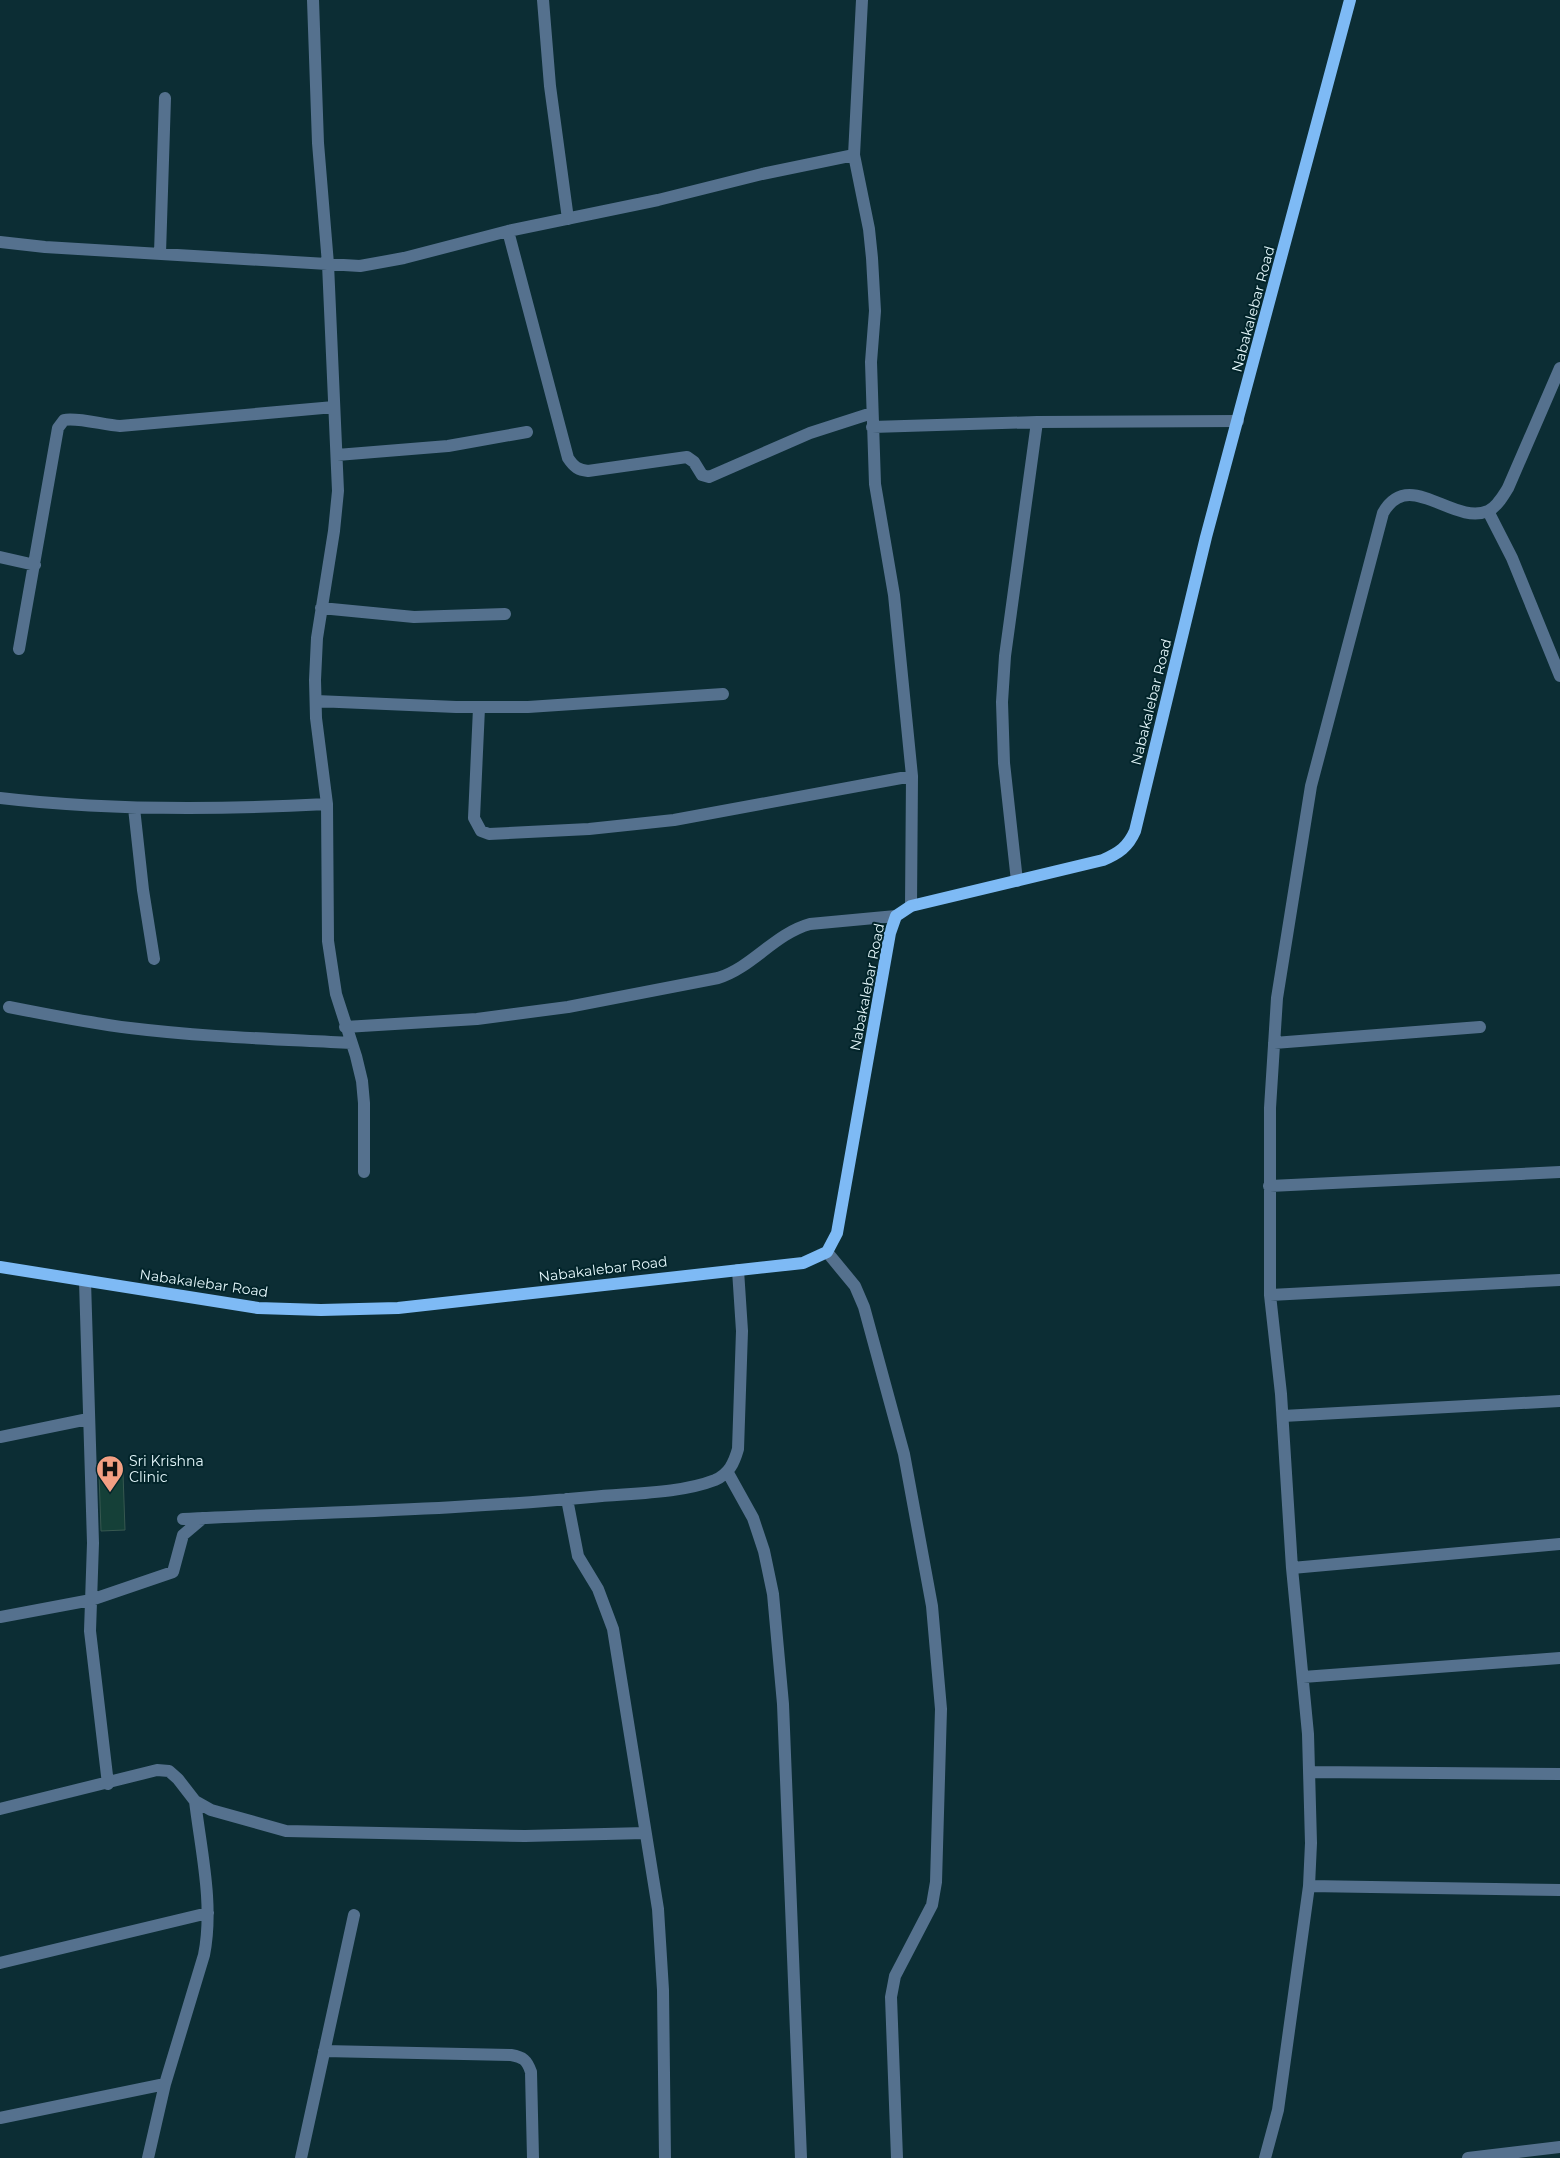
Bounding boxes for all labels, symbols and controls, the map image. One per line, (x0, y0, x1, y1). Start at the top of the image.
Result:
street label: Nabakalebar Road (1228, 244, 1278, 374)
street label: Nabakalebar Road (1127, 637, 1175, 767)
street label: Nabakalebar Road (846, 922, 888, 1052)
street label: Nabakalebar Road (538, 1252, 668, 1286)
street label: Nabakalebar Road (139, 1265, 269, 1301)
place label: Sri Krishna Clinic (129, 1452, 204, 1486)
hospital icon: Sri Krishna Clinic (95, 1454, 125, 1493)

